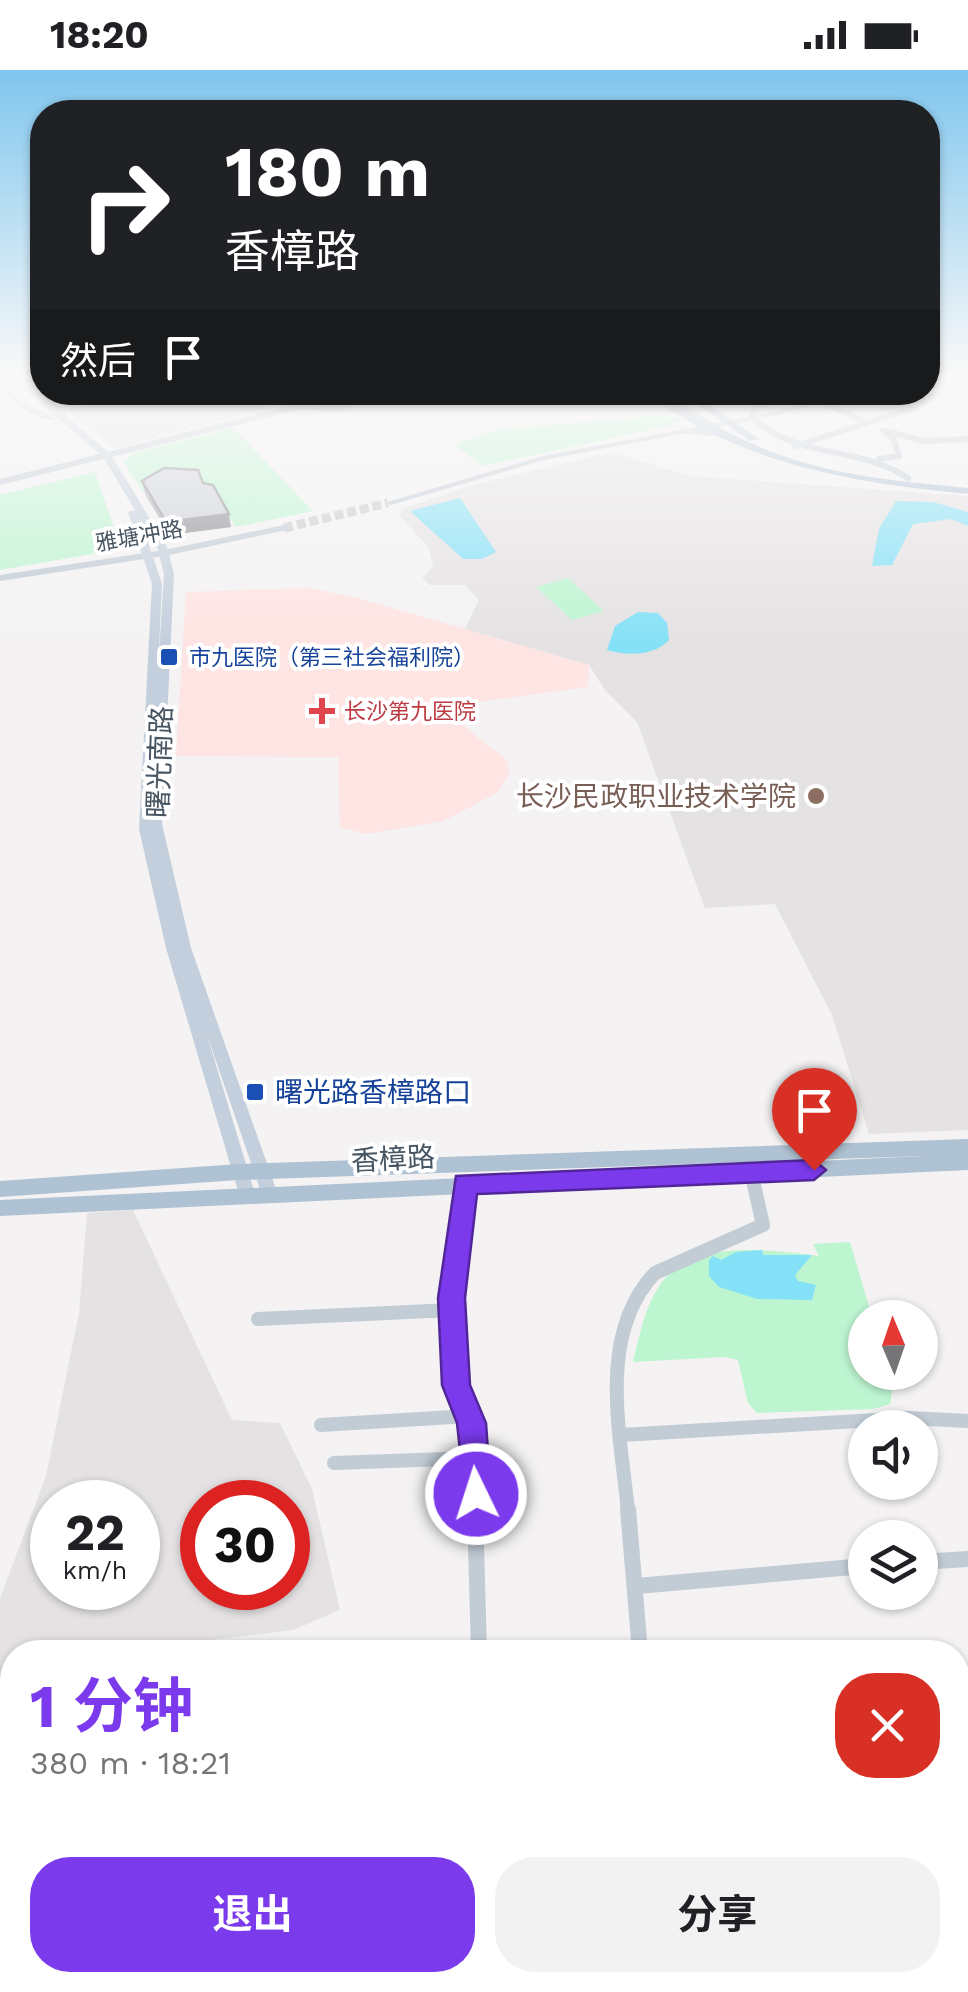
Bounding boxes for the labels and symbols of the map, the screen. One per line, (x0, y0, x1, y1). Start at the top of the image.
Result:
street label: 雅塘冲路 (93, 516, 185, 556)
place label: 市九医院（第三社会福利院） (189, 645, 475, 670)
marker: 市九医院（第三社会福利院） (158, 646, 180, 668)
marker: 长沙第九医院 (309, 698, 335, 724)
place label: 长沙第九医院 (344, 699, 476, 724)
street label: 曙光南路 (142, 705, 178, 819)
place label: 长沙民政职业技术学院 (516, 780, 796, 813)
marker: 长沙民政职业技术学院 (805, 785, 827, 807)
pin (772, 1068, 857, 1171)
place label: 曙光路香樟路口 (275, 1076, 471, 1109)
marker: 曙光路香樟路口 (244, 1081, 266, 1103)
street label: 香樟路 (350, 1140, 436, 1178)
north arrow (848, 1300, 938, 1390)
position arrow (424, 1442, 528, 1546)
speed limit sign: 30 (180, 1480, 310, 1610)

